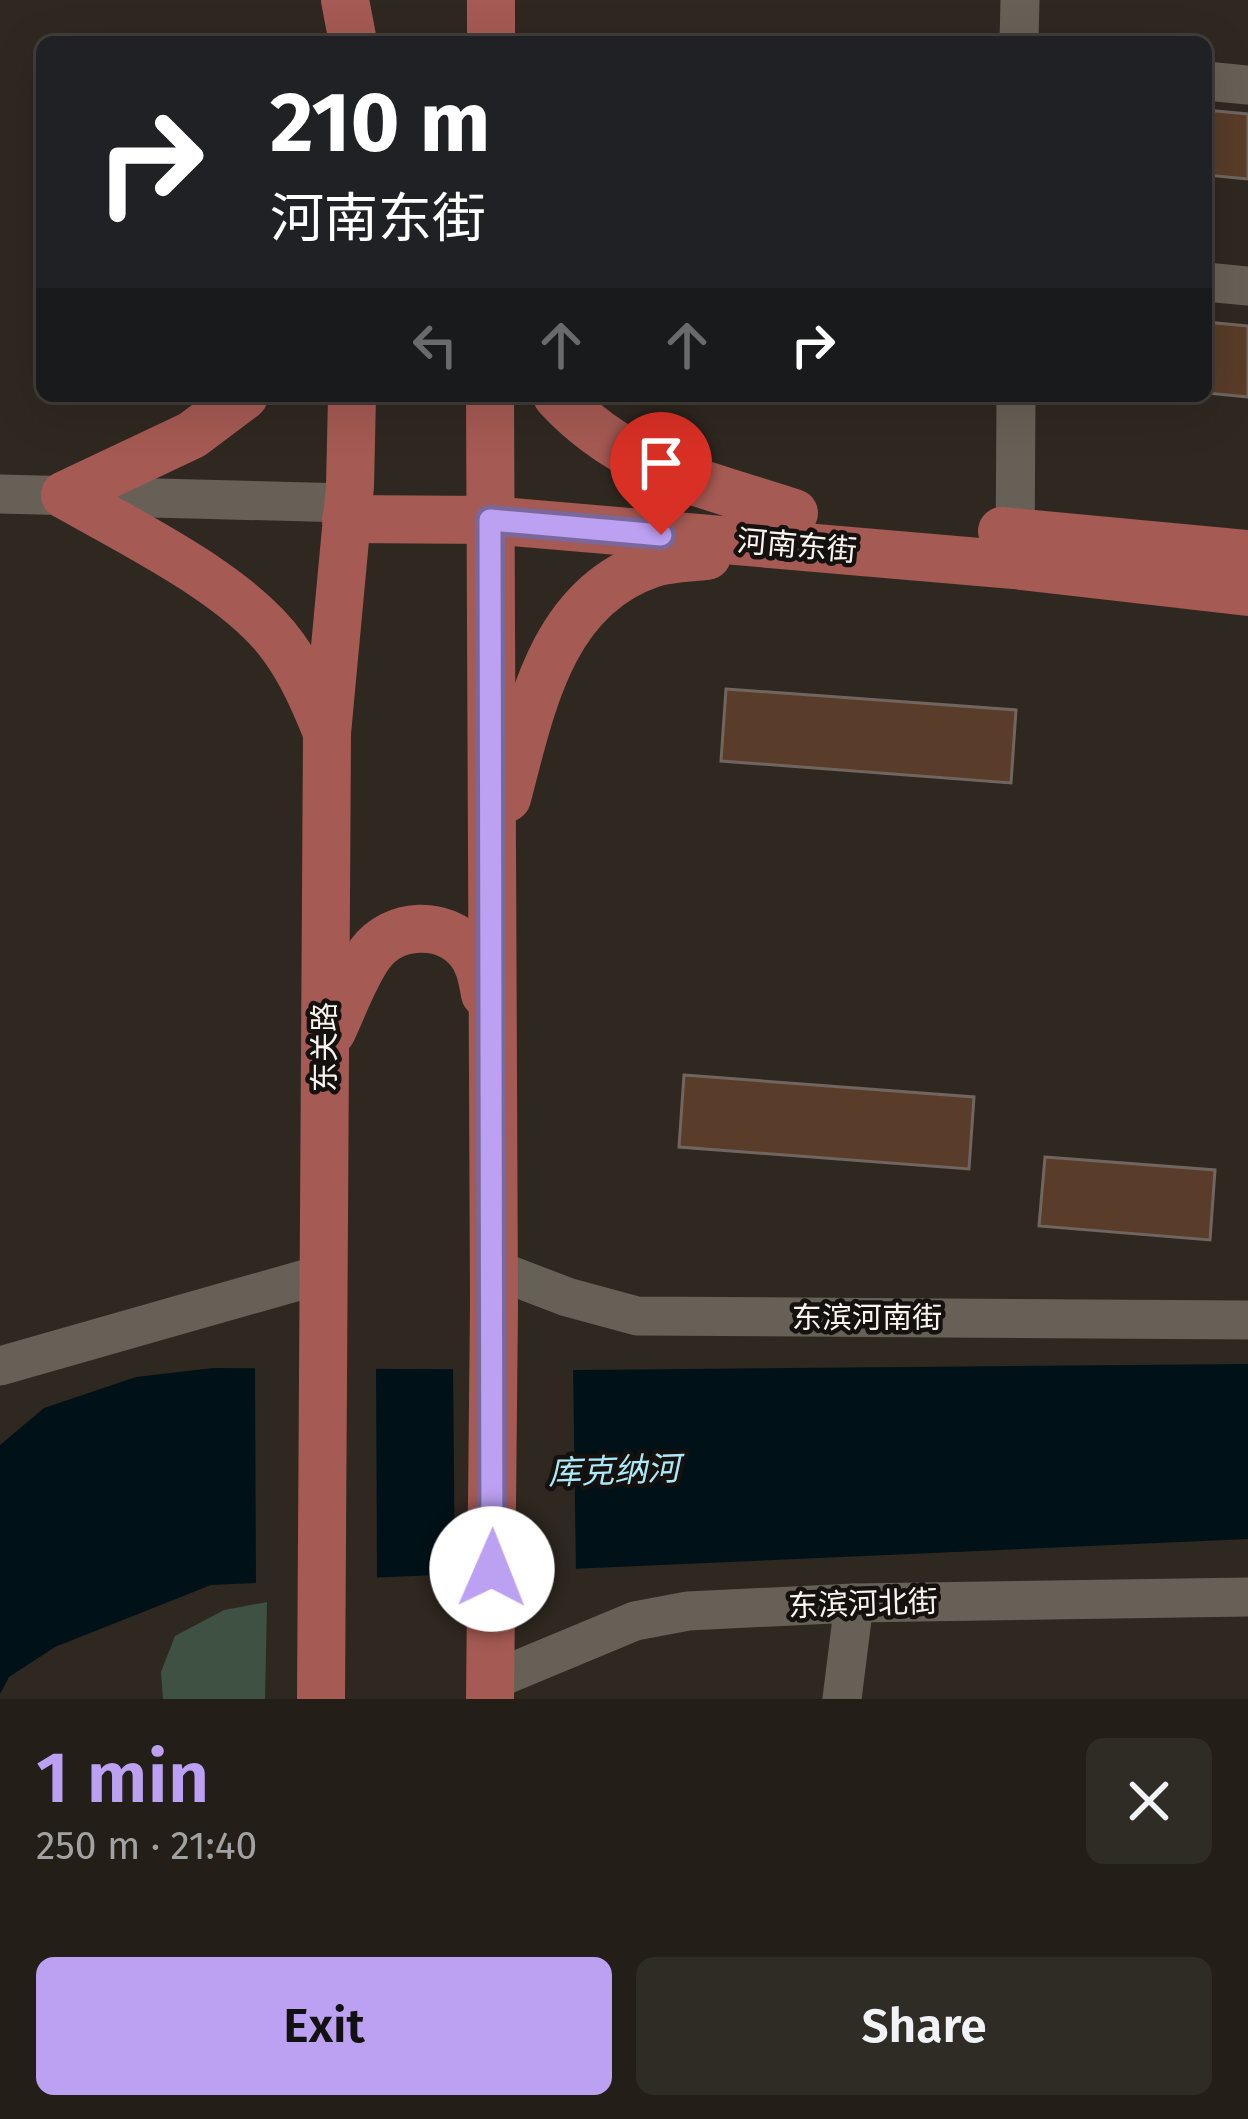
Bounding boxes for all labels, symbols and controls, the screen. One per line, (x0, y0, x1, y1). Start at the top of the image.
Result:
text: 210 m (270, 72, 491, 173)
icon: right (72, 84, 228, 240)
text: 河南东街 (270, 187, 486, 251)
icon: left (402, 312, 468, 378)
icon: ahead (528, 312, 594, 378)
icon: ahead (654, 312, 720, 378)
icon: right (780, 312, 846, 378)
pin (610, 412, 712, 535)
icon: arrive (628, 430, 694, 496)
street label: 河南东街 (736, 523, 858, 569)
street label: 东关路 (307, 1002, 343, 1092)
street label: 东滨河南街 (792, 1300, 942, 1336)
water label: 库克纳河 (547, 1448, 687, 1493)
position arrow (429, 1506, 555, 1632)
street label: 东滨河北街 (787, 1583, 939, 1625)
text: 1 min (36, 1735, 209, 1821)
button: close (1086, 1738, 1212, 1864)
text: 250 m · 21:40 (36, 1823, 257, 1869)
button: Exit (36, 1957, 612, 2095)
button: Share (636, 1957, 1212, 2095)

